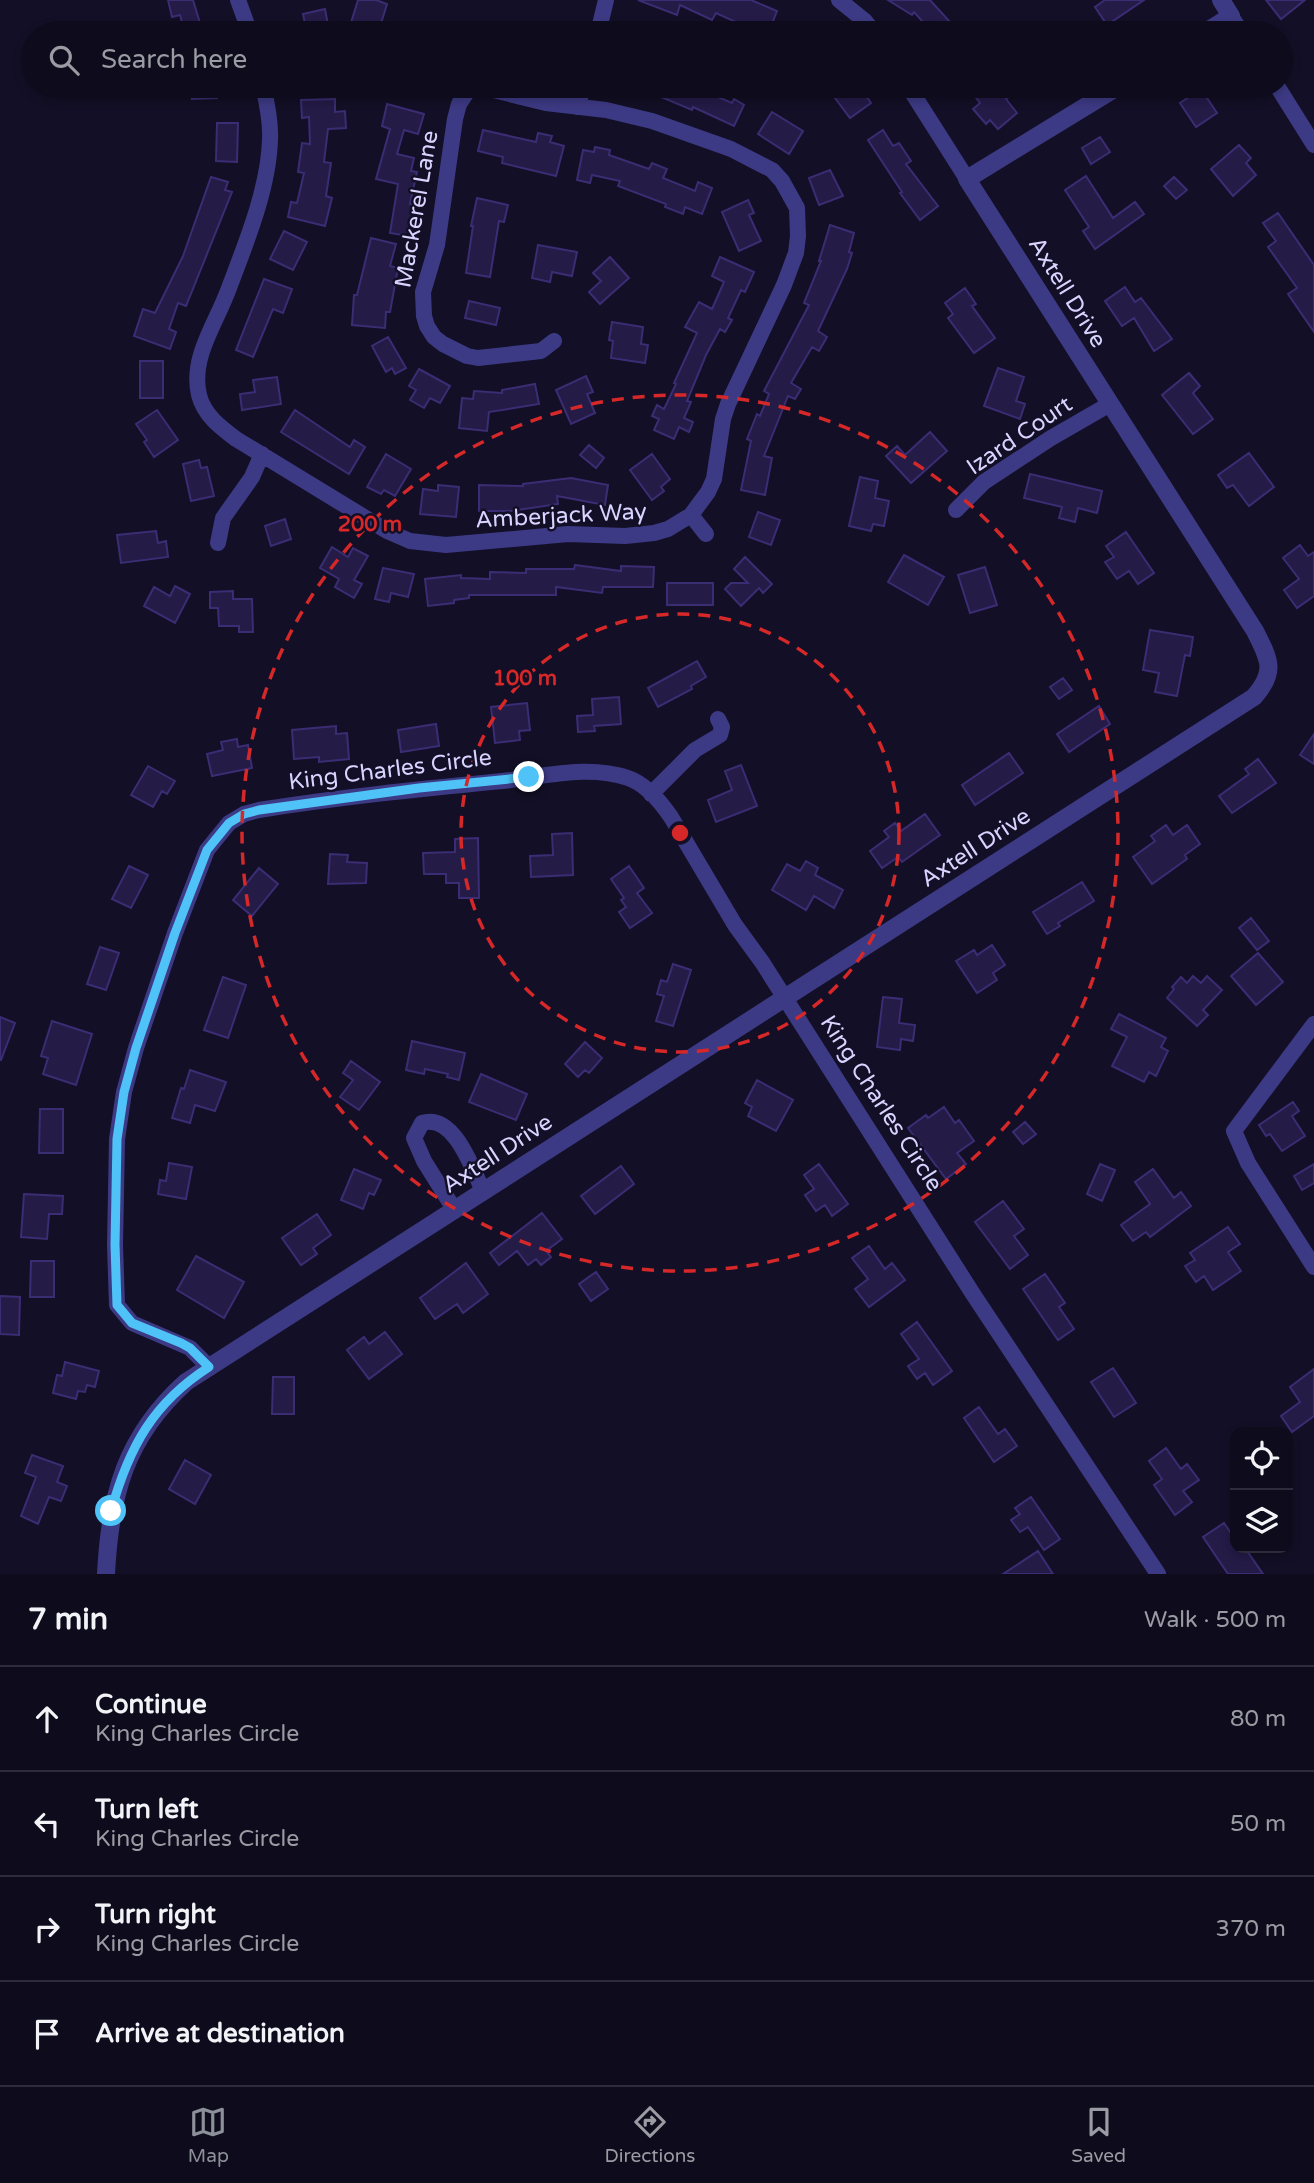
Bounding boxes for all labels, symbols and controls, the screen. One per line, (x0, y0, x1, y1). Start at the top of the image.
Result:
search box (21, 21, 1293, 98)
icon: search (45, 41, 83, 79)
text: Search here (101, 44, 247, 75)
street label: Mackerel Lane (389, 128, 445, 290)
street label: Axtell Drive (1022, 232, 1112, 353)
street label: Izard Court (962, 390, 1078, 481)
street label: Amberjack Way (475, 498, 647, 534)
text: 200 m (338, 512, 402, 537)
text: 100 m (493, 666, 557, 691)
street label: King Charles Circle (287, 744, 493, 796)
route end (513, 761, 544, 792)
street label: Axtell Drive (915, 802, 1036, 894)
centre of rings (668, 821, 692, 845)
street label: King Charles Circle (814, 1010, 949, 1197)
street label: Axtell Drive (437, 1108, 558, 1200)
map controls (1230, 1427, 1293, 1553)
button: locate (1230, 1427, 1293, 1490)
button: layers (1230, 1490, 1293, 1553)
route start (95, 1495, 126, 1526)
text: 7 min (28, 1601, 108, 1638)
text: Walk · 500 m (1144, 1606, 1286, 1634)
text: Continue (95, 1689, 207, 1720)
icon: ahead (28, 1700, 66, 1738)
text: 80 m (1230, 1705, 1286, 1733)
text: King Charles Circle (95, 1720, 299, 1748)
text: Turn left (95, 1794, 198, 1825)
icon: left (28, 1805, 66, 1843)
text: 50 m (1230, 1810, 1286, 1838)
text: King Charles Circle (95, 1825, 299, 1853)
text: Turn right (95, 1899, 216, 1930)
icon: right (28, 1910, 66, 1948)
text: 370 m (1216, 1915, 1286, 1943)
text: King Charles Circle (95, 1930, 299, 1958)
icon: arrive (28, 2015, 66, 2053)
text: Arrive at destination (95, 2018, 345, 2049)
tab: Map (188, 2103, 229, 2167)
tab: Directions (605, 2103, 696, 2167)
tab: Saved (1071, 2103, 1126, 2167)

